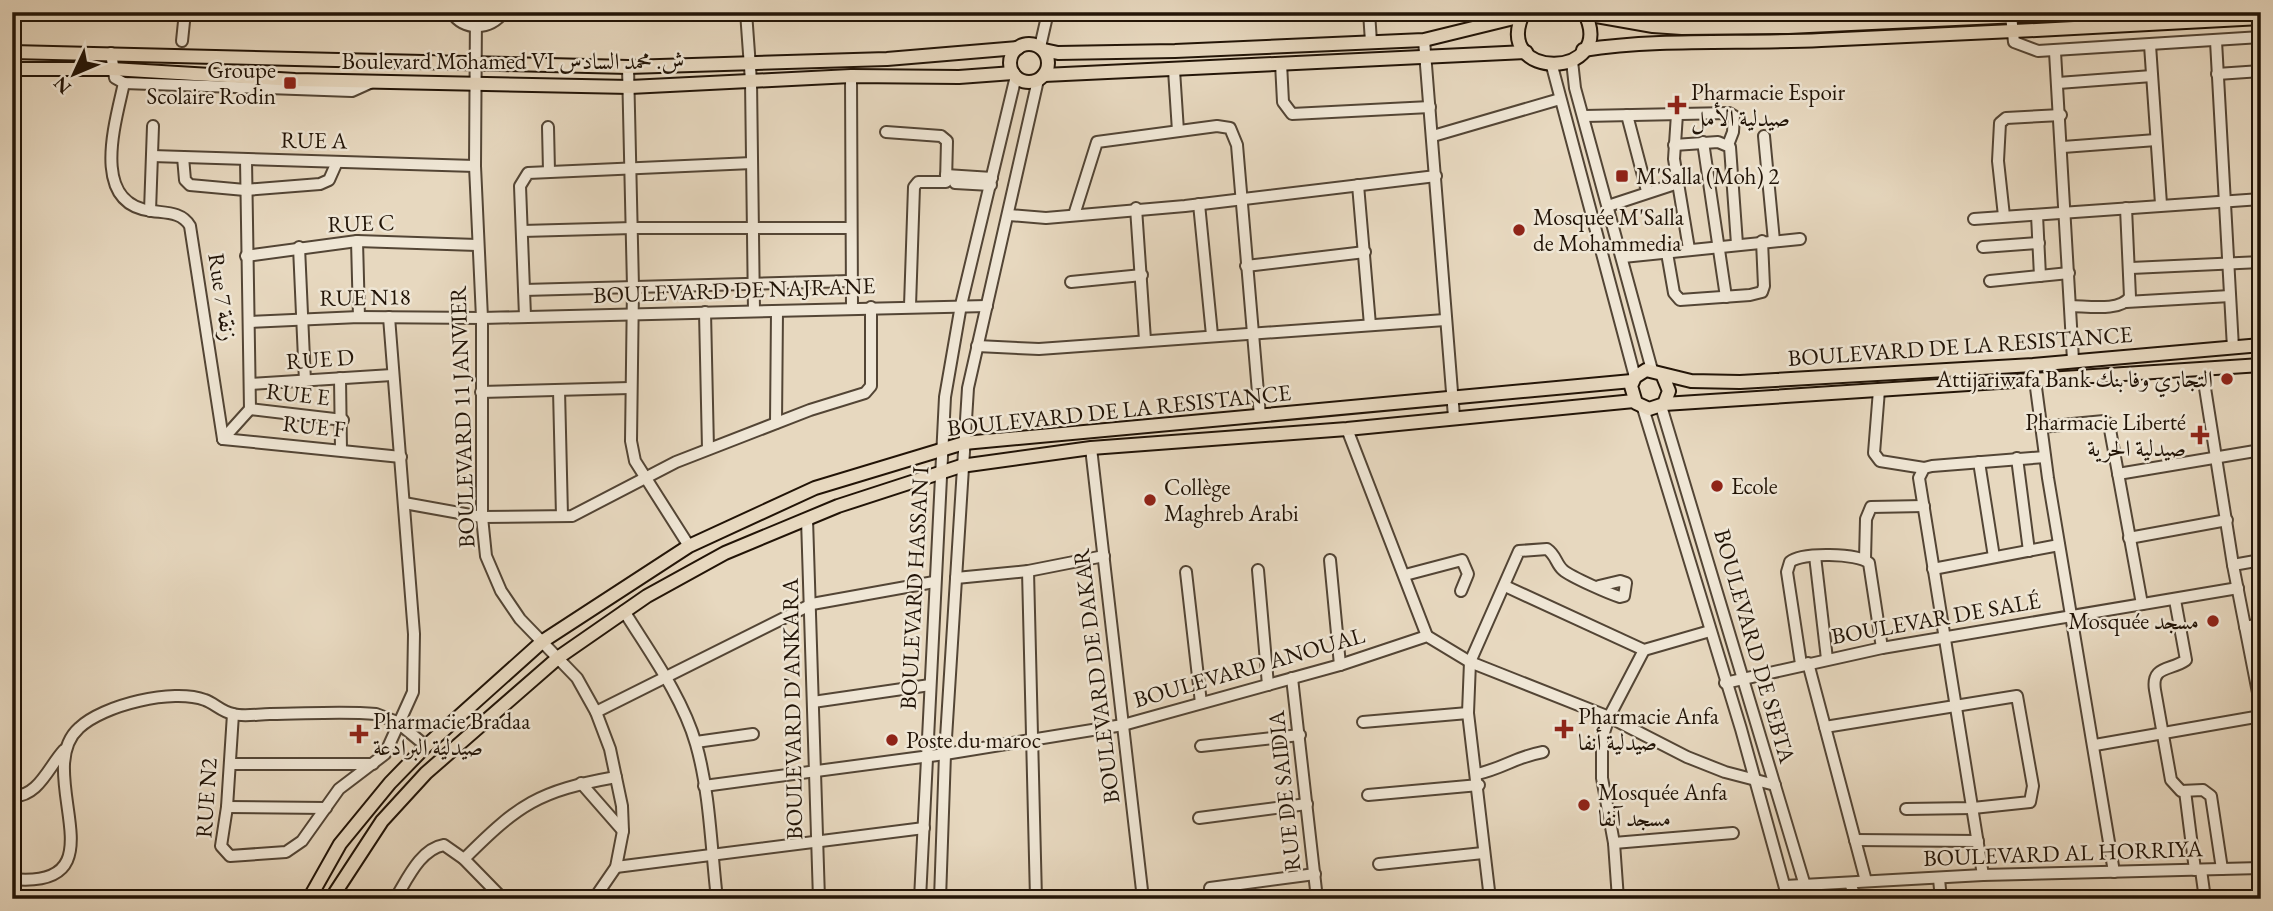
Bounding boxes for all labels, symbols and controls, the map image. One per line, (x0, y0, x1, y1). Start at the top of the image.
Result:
north arrow (38, 38, 108, 108)
street label: Boulevard Mohamed VI ش. محمد السادس (342, 46, 684, 76)
place label: Groupe Scolaire Rodin (147, 55, 276, 111)
text: N (47, 71, 76, 100)
marker: Groupe Scolaire Rodin (282, 75, 298, 91)
place label: Pharmacie Espoir صيدلية الأمل (1691, 77, 1845, 135)
marker: Pharmacie Espoir صيدلية الأمل (1669, 97, 1685, 113)
street label: RUE A (280, 124, 349, 156)
place label: M'Salla (Moh) 2 (1636, 161, 1779, 191)
marker: M'Salla (Moh) 2 (1614, 168, 1630, 184)
place label: Mosquée M'Salla de Mohammedia (1533, 202, 1685, 258)
street label: RUE C (327, 207, 395, 239)
marker: Mosquée M'Salla de Mohammedia (1511, 222, 1527, 238)
street label: Rue 7 زنقة (201, 251, 245, 343)
street label: BOULEVARD DE NAJRANE (592, 270, 876, 310)
street label: RUE N18 (319, 281, 411, 313)
street label: BOULEVARD 11 JANVIER (442, 285, 482, 549)
street label: BOULEVARD DE LA RESISTANCE (1787, 319, 2133, 373)
street label: RUE D (285, 342, 355, 376)
place label: Attijariwafa Bank التجاري وفا بنك (1935, 364, 2213, 398)
marker: Attijariwafa Bank التجاري وفا بنك (2219, 371, 2235, 387)
street label: RUE E (265, 376, 331, 412)
street label: BOULEVARD DE LA RESISTANCE (946, 377, 1292, 443)
place label: Pharmacie Liberté صيدلية الحرية (2025, 407, 2186, 463)
street label: RUE F (281, 408, 347, 444)
marker: Pharmacie Liberté صيدلية الحرية (2192, 427, 2208, 443)
street label: BOULEVARD HASSAN I (893, 465, 935, 710)
place label: Ecole (1731, 471, 1778, 501)
place label: Collège Maghreb Arabi (1164, 472, 1299, 528)
marker: Ecole (1709, 478, 1725, 494)
marker: Collège Maghreb Arabi (1142, 492, 1158, 508)
street label: BOULEVARD DE SEBTA (1707, 525, 1803, 768)
street label: BOULEVARD DE DAKAR (1065, 546, 1127, 805)
street label: BOULEVARD D'ANKARA (775, 577, 809, 840)
street label: BOULEVAR DE SALÉ (1829, 585, 2043, 651)
place label: Mosquée مسجد (2068, 606, 2199, 636)
marker: Mosquée مسجد (2205, 613, 2221, 629)
street label: BOULEVARD ANOUAL (1130, 619, 1369, 714)
place label: Pharmacie Anfa صيدلية أنفا (1578, 701, 1720, 757)
place label: Pharmacie Bradaa صيدلية البرادعة (373, 706, 531, 762)
street label: RUE DE SAIDIA (1261, 708, 1307, 873)
marker: Pharmacie Anfa صيدلية أنفا (1556, 721, 1572, 737)
place label: Poste du maroc (906, 725, 1041, 755)
marker: Pharmacie Bradaa صيدلية البرادعة (351, 726, 367, 742)
marker: Poste du maroc (884, 732, 900, 748)
street label: RUE N2 (188, 757, 224, 839)
place label: Mosquée Anfa مسجد آنفا (1598, 777, 1728, 833)
marker: Mosquée Anfa مسجد آنفا (1576, 797, 1592, 813)
street label: BOULEVARD AL HORRIYA (1923, 833, 2204, 873)

